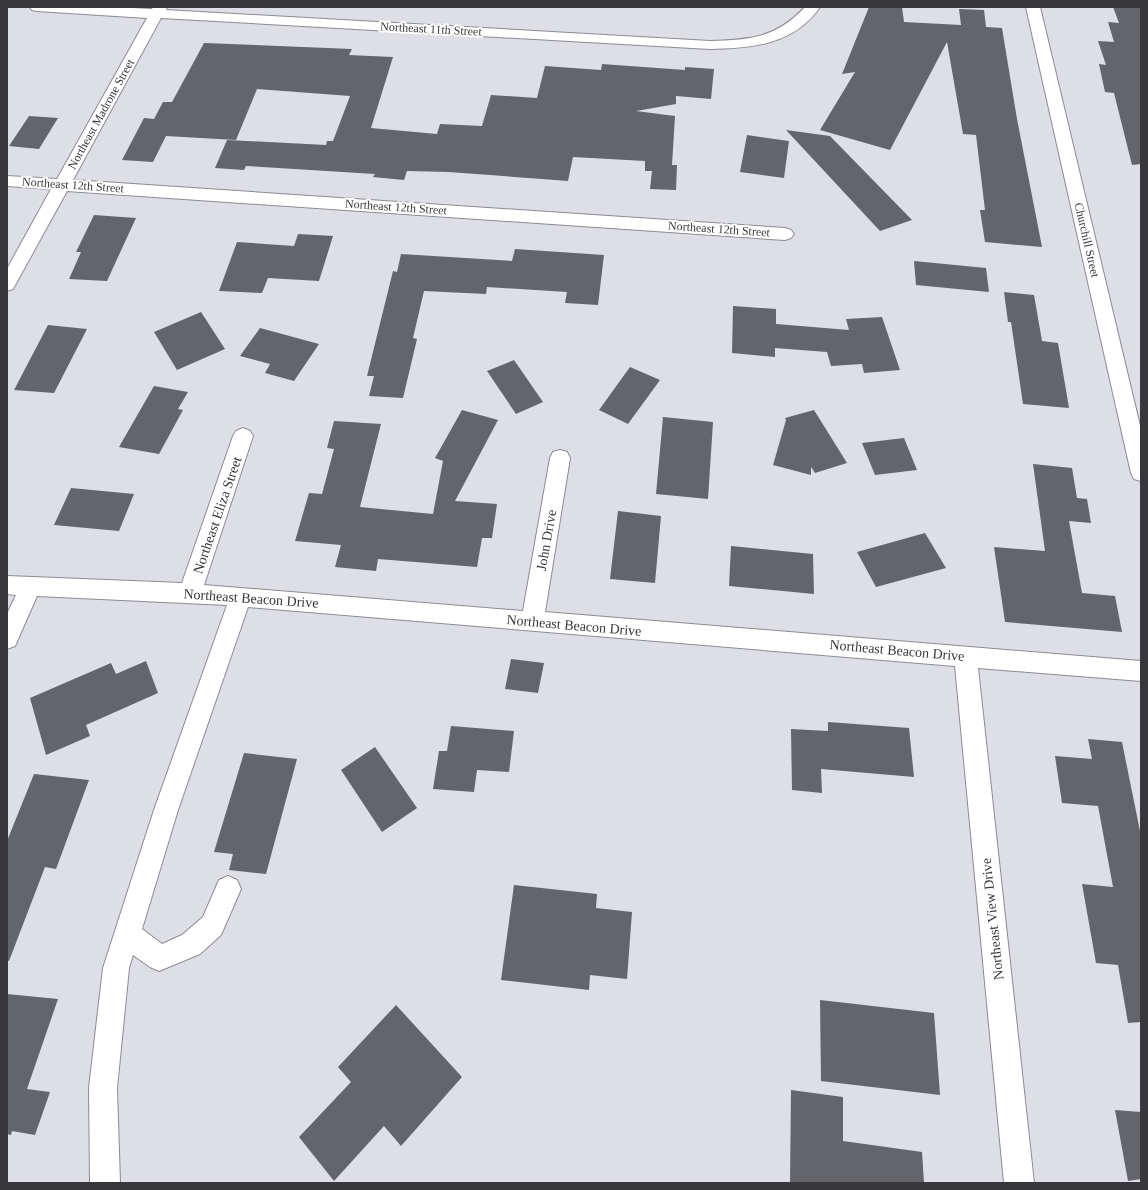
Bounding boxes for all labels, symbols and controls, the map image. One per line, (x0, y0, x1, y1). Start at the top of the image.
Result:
street label: Northeast 11th Street (380, 19, 483, 39)
street label: Northeast Madrone Street (65, 56, 137, 172)
street label: Northeast 12th Street (22, 174, 125, 196)
street label: Northeast 12th Street (345, 196, 448, 218)
street label: Churchill Street (1072, 201, 1103, 279)
street label: Northeast 12th Street (668, 218, 771, 240)
street label: Northeast Eliza Street (190, 455, 245, 576)
street label: John Drive (534, 508, 559, 572)
street label: Northeast Beacon Drive (183, 586, 319, 611)
street label: Northeast Beacon Drive (506, 612, 642, 639)
street label: Northeast Beacon Drive (829, 637, 965, 664)
street label: Northeast View Drive (979, 857, 1006, 981)

